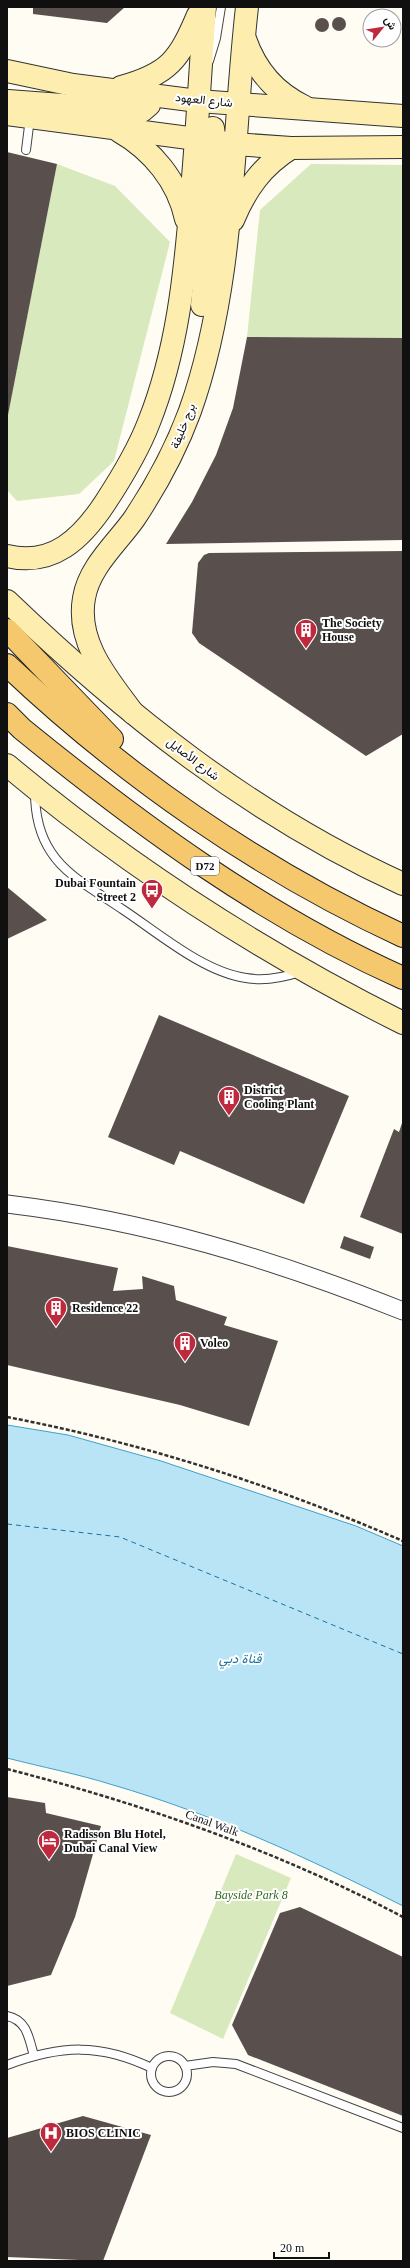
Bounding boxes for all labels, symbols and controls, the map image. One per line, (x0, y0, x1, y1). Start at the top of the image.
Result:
north arrow (362, 8, 402, 48)
text: ش (381, 14, 399, 32)
street label: شارع العهود (175, 90, 233, 112)
street label: برج خليفة (168, 401, 200, 451)
place label: The Society House (322, 616, 382, 644)
building icon: The Society House (293, 617, 319, 650)
street label: شارع الأصايل (163, 735, 222, 785)
road number: D72 (191, 857, 219, 875)
place label: Dubai Fountain Street 2 (55, 876, 136, 904)
bus stop icon: Dubai Fountain Street 2 (139, 877, 165, 910)
place label: District Cooling Plant (244, 1083, 314, 1111)
building icon: District Cooling Plant (216, 1084, 242, 1117)
building icon: Residence 22 (43, 1295, 69, 1328)
place label: Residence 22 (72, 1301, 138, 1315)
building icon: Voleo (172, 1330, 198, 1363)
place label: Voleo (200, 1336, 228, 1350)
water label: قناة دبي (219, 1651, 262, 1669)
street label: Canal Walk (183, 1807, 241, 1839)
place label: Radisson Blu Hotel, Dubai Canal View (64, 1827, 166, 1855)
hotel icon: Radisson Blu Hotel, Dubai Canal View (36, 1828, 62, 1861)
park label: Bayside Park 8 (214, 1888, 288, 1902)
hospital icon: BIOS CLINIC (38, 2120, 64, 2153)
place label: BIOS CLINIC (66, 2126, 141, 2140)
scale bar (274, 2234, 329, 2260)
text: 20 m (280, 2241, 305, 2255)

